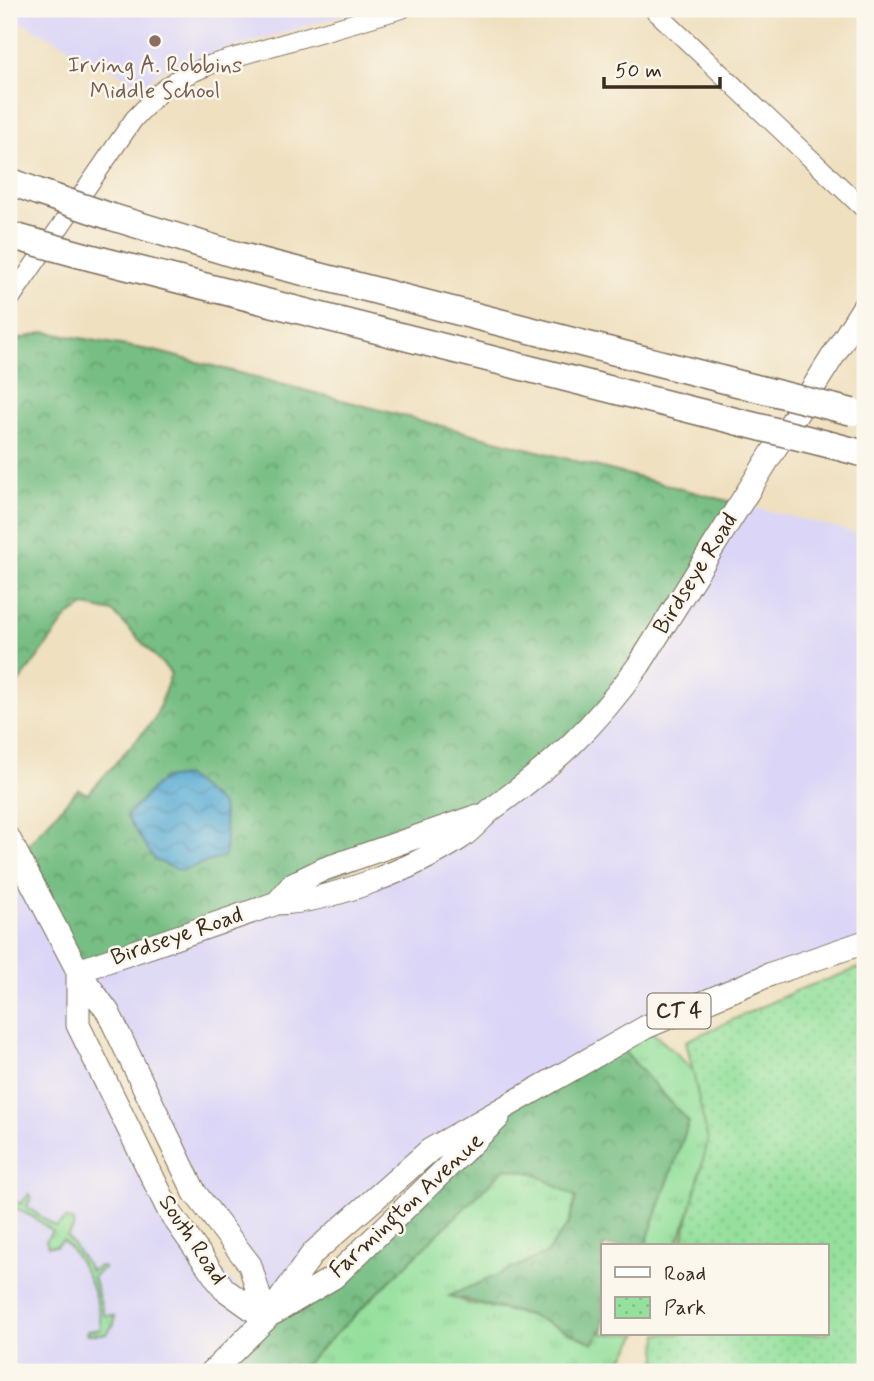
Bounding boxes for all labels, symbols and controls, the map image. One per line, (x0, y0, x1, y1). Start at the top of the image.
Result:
marker: Irving A. Robbins Middle School (147, 33, 163, 49)
scale bar (604, 46, 720, 90)
place label: Irving A. Robbins Middle School (68, 51, 242, 107)
text: 50 m (615, 57, 662, 85)
street label: Birdseye Road (647, 508, 745, 640)
street label: Birdseye Road (107, 900, 247, 974)
road number: CT 4 (648, 993, 710, 1028)
street label: Farmington Avenue (323, 1127, 492, 1287)
street label: South Road (151, 1189, 233, 1291)
legend (601, 1244, 828, 1336)
text: Road (664, 1260, 706, 1288)
text: Park (664, 1294, 706, 1322)

